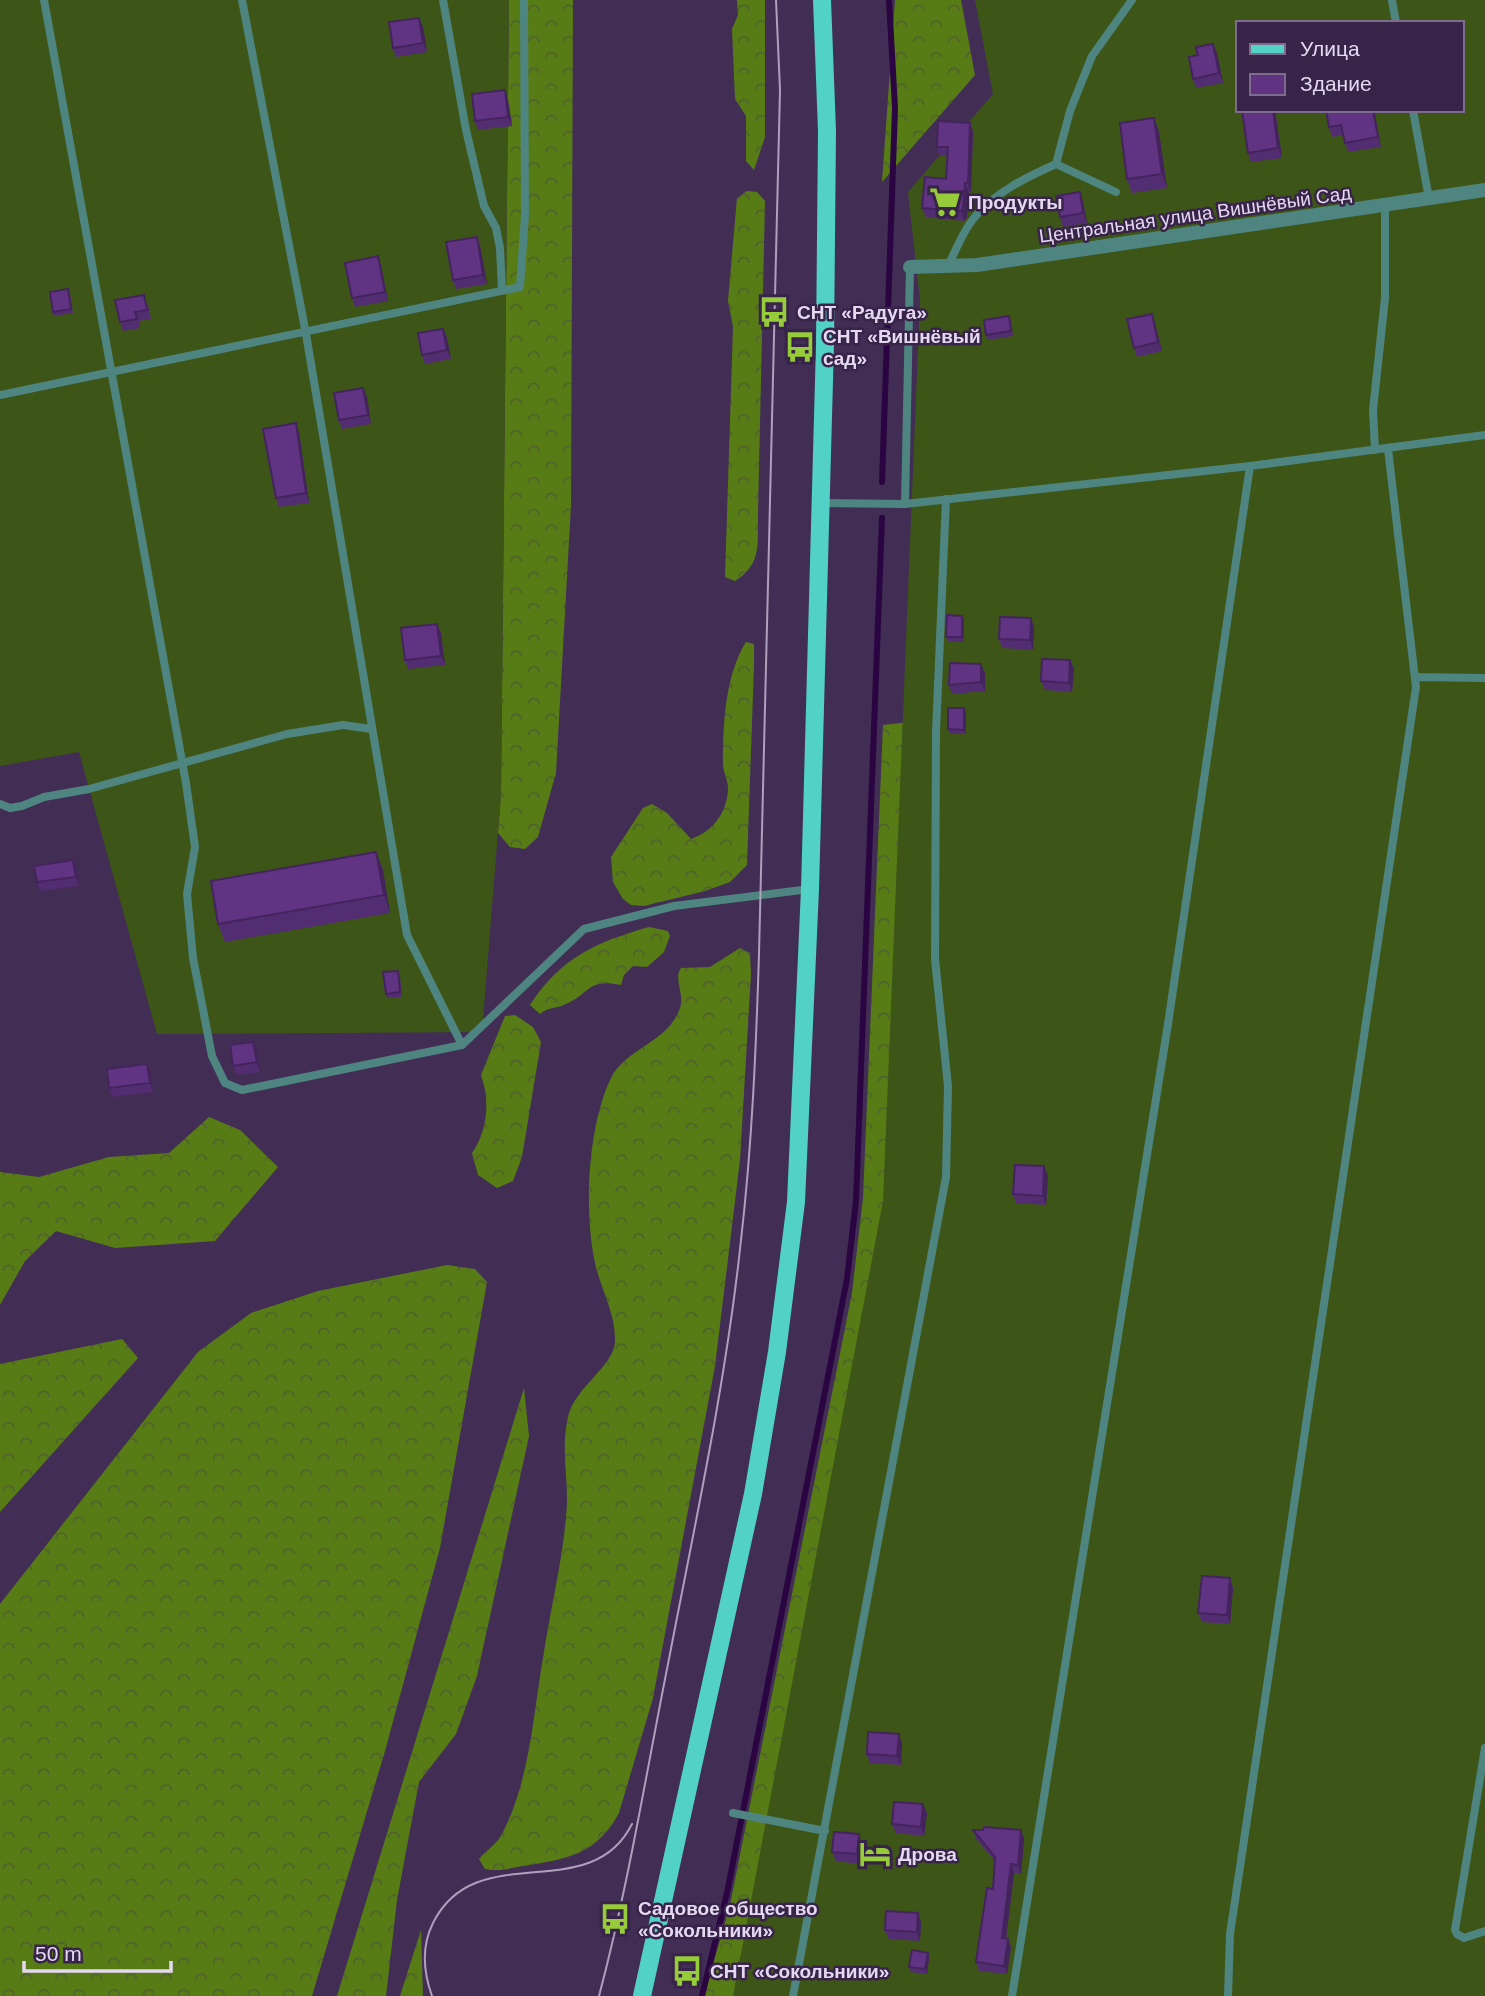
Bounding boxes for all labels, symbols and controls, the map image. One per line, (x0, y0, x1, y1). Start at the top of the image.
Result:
legend (1236, 21, 1464, 112)
text: Улица (1300, 37, 1360, 60)
text: Здание (1300, 72, 1372, 95)
street label: Центральная улица Вишнёвый Сад (1038, 182, 1352, 247)
supermarket icon: Продукты (928, 185, 962, 219)
place label: Продукты (968, 192, 1063, 213)
bus stop icon: СНТ «Радуга» (757, 295, 791, 329)
place label: СНТ «Радуга» (797, 302, 927, 323)
place label: СНТ «Вишнёвый сад» (823, 326, 981, 369)
bus stop icon: СНТ «Вишнёвый сад» (783, 330, 817, 364)
hotel icon: Дрова (858, 1837, 892, 1871)
place label: Дрова (898, 1844, 957, 1865)
place label: Садовое общество «Сокольники» (638, 1898, 818, 1941)
bus stop icon: Садовое общество «Сокольники» (598, 1902, 632, 1936)
scale bar (24, 1930, 172, 1974)
text: 50 m (35, 1942, 82, 1965)
bus stop icon: СНТ «Сокольники» (670, 1954, 704, 1988)
place label: СНТ «Сокольники» (710, 1961, 889, 1982)

